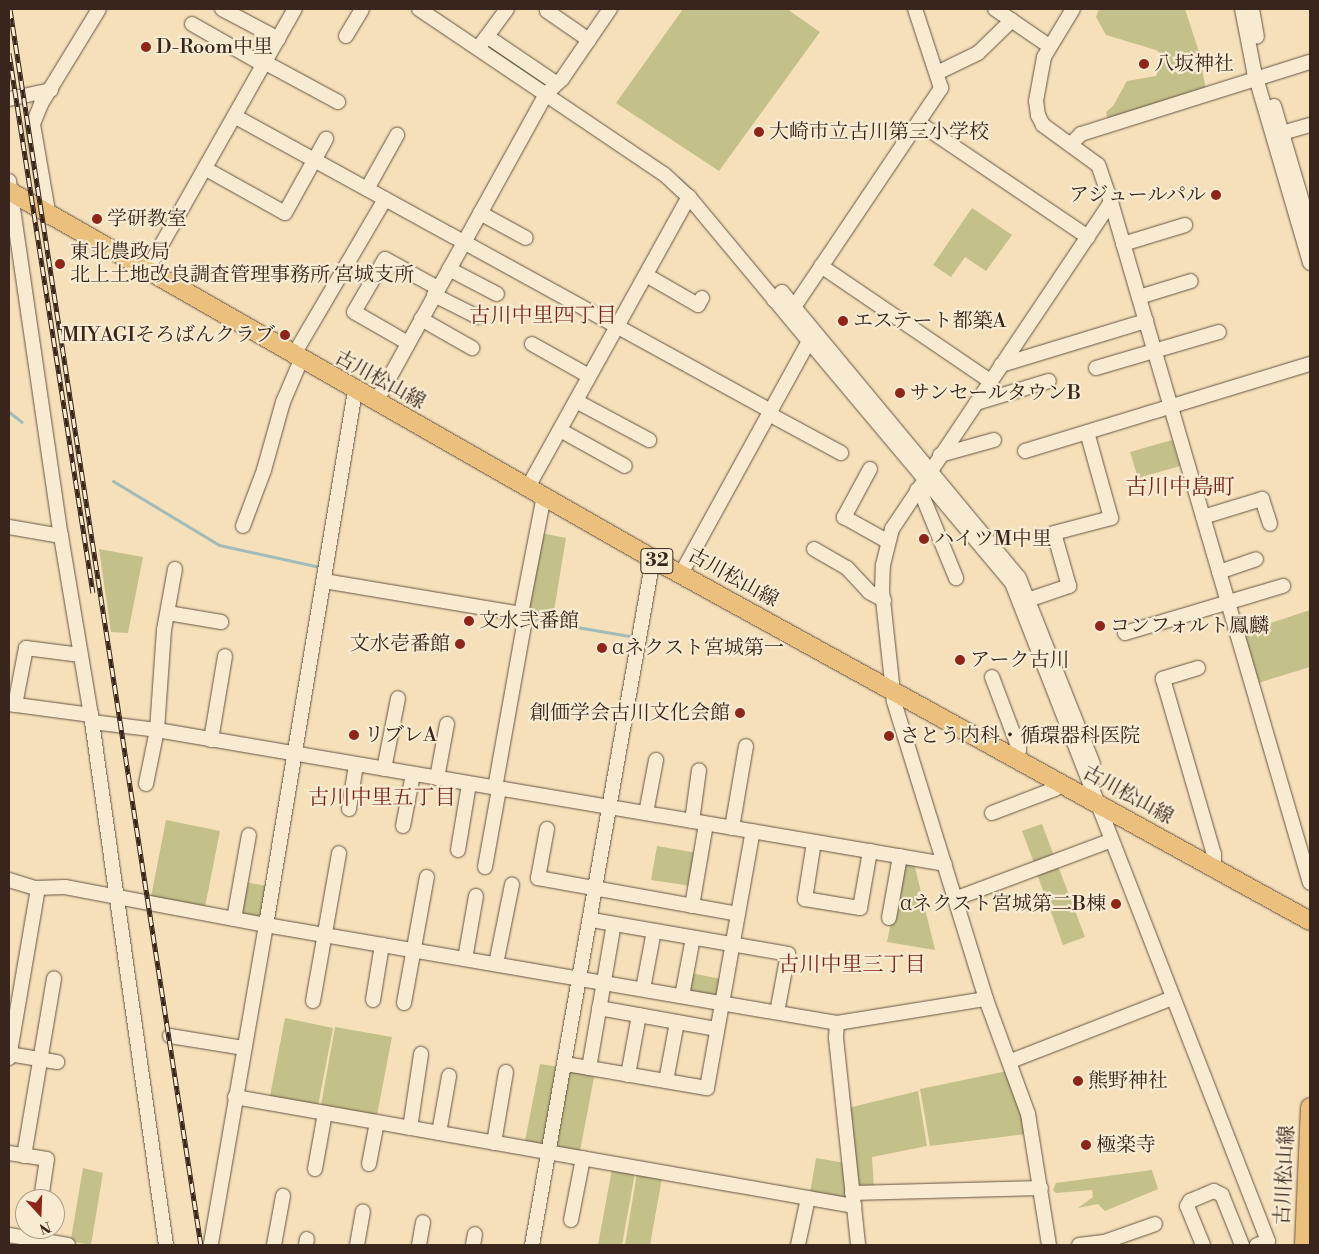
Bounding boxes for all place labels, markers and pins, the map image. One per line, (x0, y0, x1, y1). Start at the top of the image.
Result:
place label: D-Room中里 (156, 35, 273, 59)
marker: D-Room中里 (140, 41, 152, 53)
place label: 八坂神社 (1154, 52, 1234, 76)
marker: 八坂神社 (1138, 58, 1150, 70)
place label: 大崎市立古川第三小学校 (769, 120, 989, 144)
marker: 大崎市立古川第三小学校 (753, 126, 765, 138)
place label: アジュールパル (1066, 183, 1206, 207)
marker: アジュールパル (1210, 189, 1222, 201)
place label: 学研教室 (107, 207, 187, 231)
marker: 学研教室 (91, 213, 103, 225)
place label: 東北農政局 北上土地改良調査管理事務所 宮城支所 (70, 240, 414, 287)
marker: 東北農政局 北上土地改良調査管理事務所 宮城支所 (54, 258, 66, 270)
place label: エステート都築A (853, 309, 1007, 333)
marker: エステート都築A (837, 315, 849, 327)
place label: MIYAGIそろばんクラブ (62, 323, 275, 347)
marker: MIYAGIそろばんクラブ (279, 329, 291, 341)
place label: サンセールタウンB (910, 381, 1083, 405)
marker: サンセールタウンB (894, 387, 906, 399)
place label: ハイツM中里 (934, 527, 1052, 551)
marker: ハイツM中里 (918, 533, 930, 545)
place label: 文水弐番館 (479, 609, 579, 633)
place label: コンフォルト鳳麟 (1110, 614, 1270, 638)
marker: 文水弐番館 (463, 615, 475, 627)
marker: コンフォルト鳳麟 (1094, 620, 1106, 632)
place label: 文水壱番館 (350, 632, 450, 656)
place label: αネクスト宮城第一 (612, 636, 784, 660)
marker: 文水壱番館 (454, 638, 466, 650)
marker: αネクスト宮城第一 (596, 642, 608, 654)
place label: アーク古川 (970, 648, 1069, 672)
marker: アーク古川 (954, 654, 966, 666)
place label: 創価学会古川文化会館 (530, 701, 730, 725)
marker: 創価学会古川文化会館 (734, 707, 746, 719)
place label: リブレA (364, 723, 438, 747)
place label: さとう内科・循環器科医院 (900, 724, 1140, 748)
marker: リブレA (348, 729, 360, 741)
marker: さとう内科・循環器科医院 (882, 729, 896, 743)
place label: αネクスト宮城第二B棟 (900, 892, 1106, 916)
marker: αネクスト宮城第二B棟 (1110, 898, 1122, 910)
place label: 熊野神社 (1088, 1069, 1168, 1093)
marker: 熊野神社 (1072, 1075, 1084, 1087)
place label: 極楽寺 (1096, 1133, 1156, 1157)
marker: 極楽寺 (1080, 1139, 1092, 1151)

